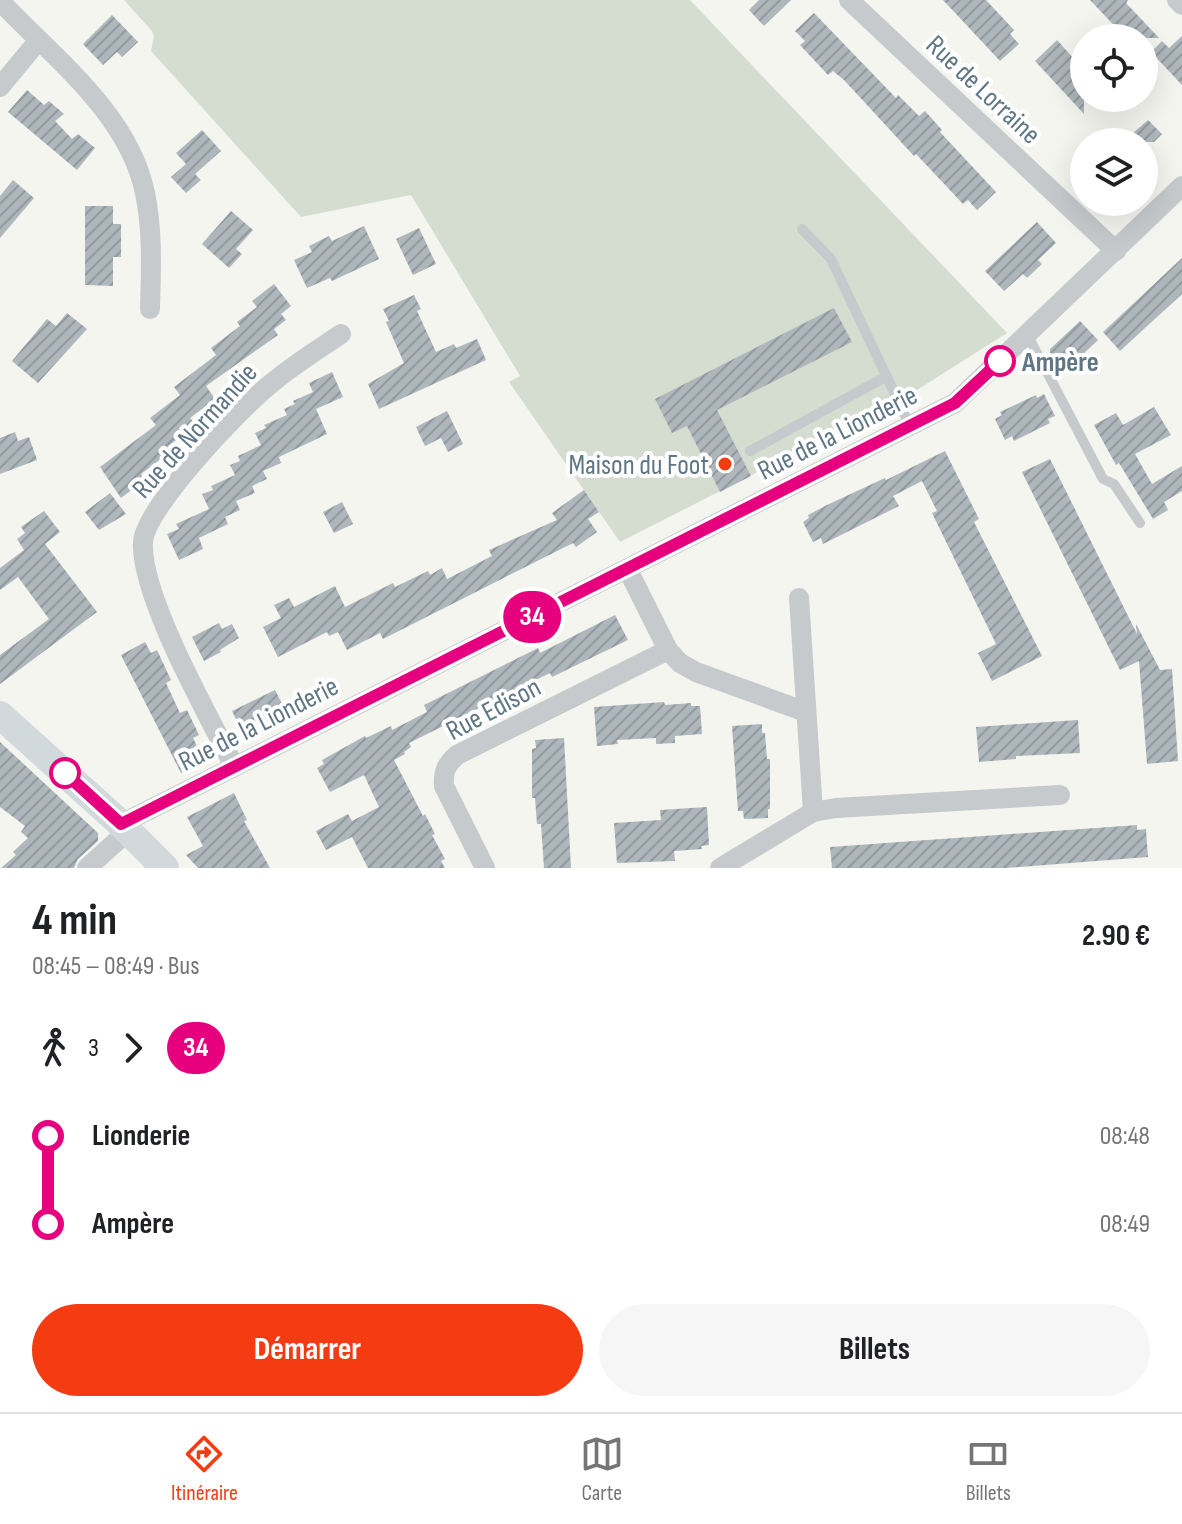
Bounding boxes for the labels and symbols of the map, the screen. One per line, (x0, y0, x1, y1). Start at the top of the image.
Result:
street label: Rue de Lorraine (919, 29, 1047, 151)
marker: Ampère (985, 346, 1015, 376)
place label: Ampère (1021, 346, 1099, 379)
street label: Rue de Normandie (126, 357, 264, 505)
street label: Rue de la Lionderie (752, 379, 923, 488)
place label: Maison du Foot (568, 449, 709, 482)
marker: Maison du Foot (716, 455, 734, 473)
line badge: 34 (496, 591, 568, 643)
street label: Rue de la Lionderie (173, 670, 344, 779)
street label: Rue Edison (441, 671, 547, 748)
unlabelled marker (50, 758, 80, 788)

